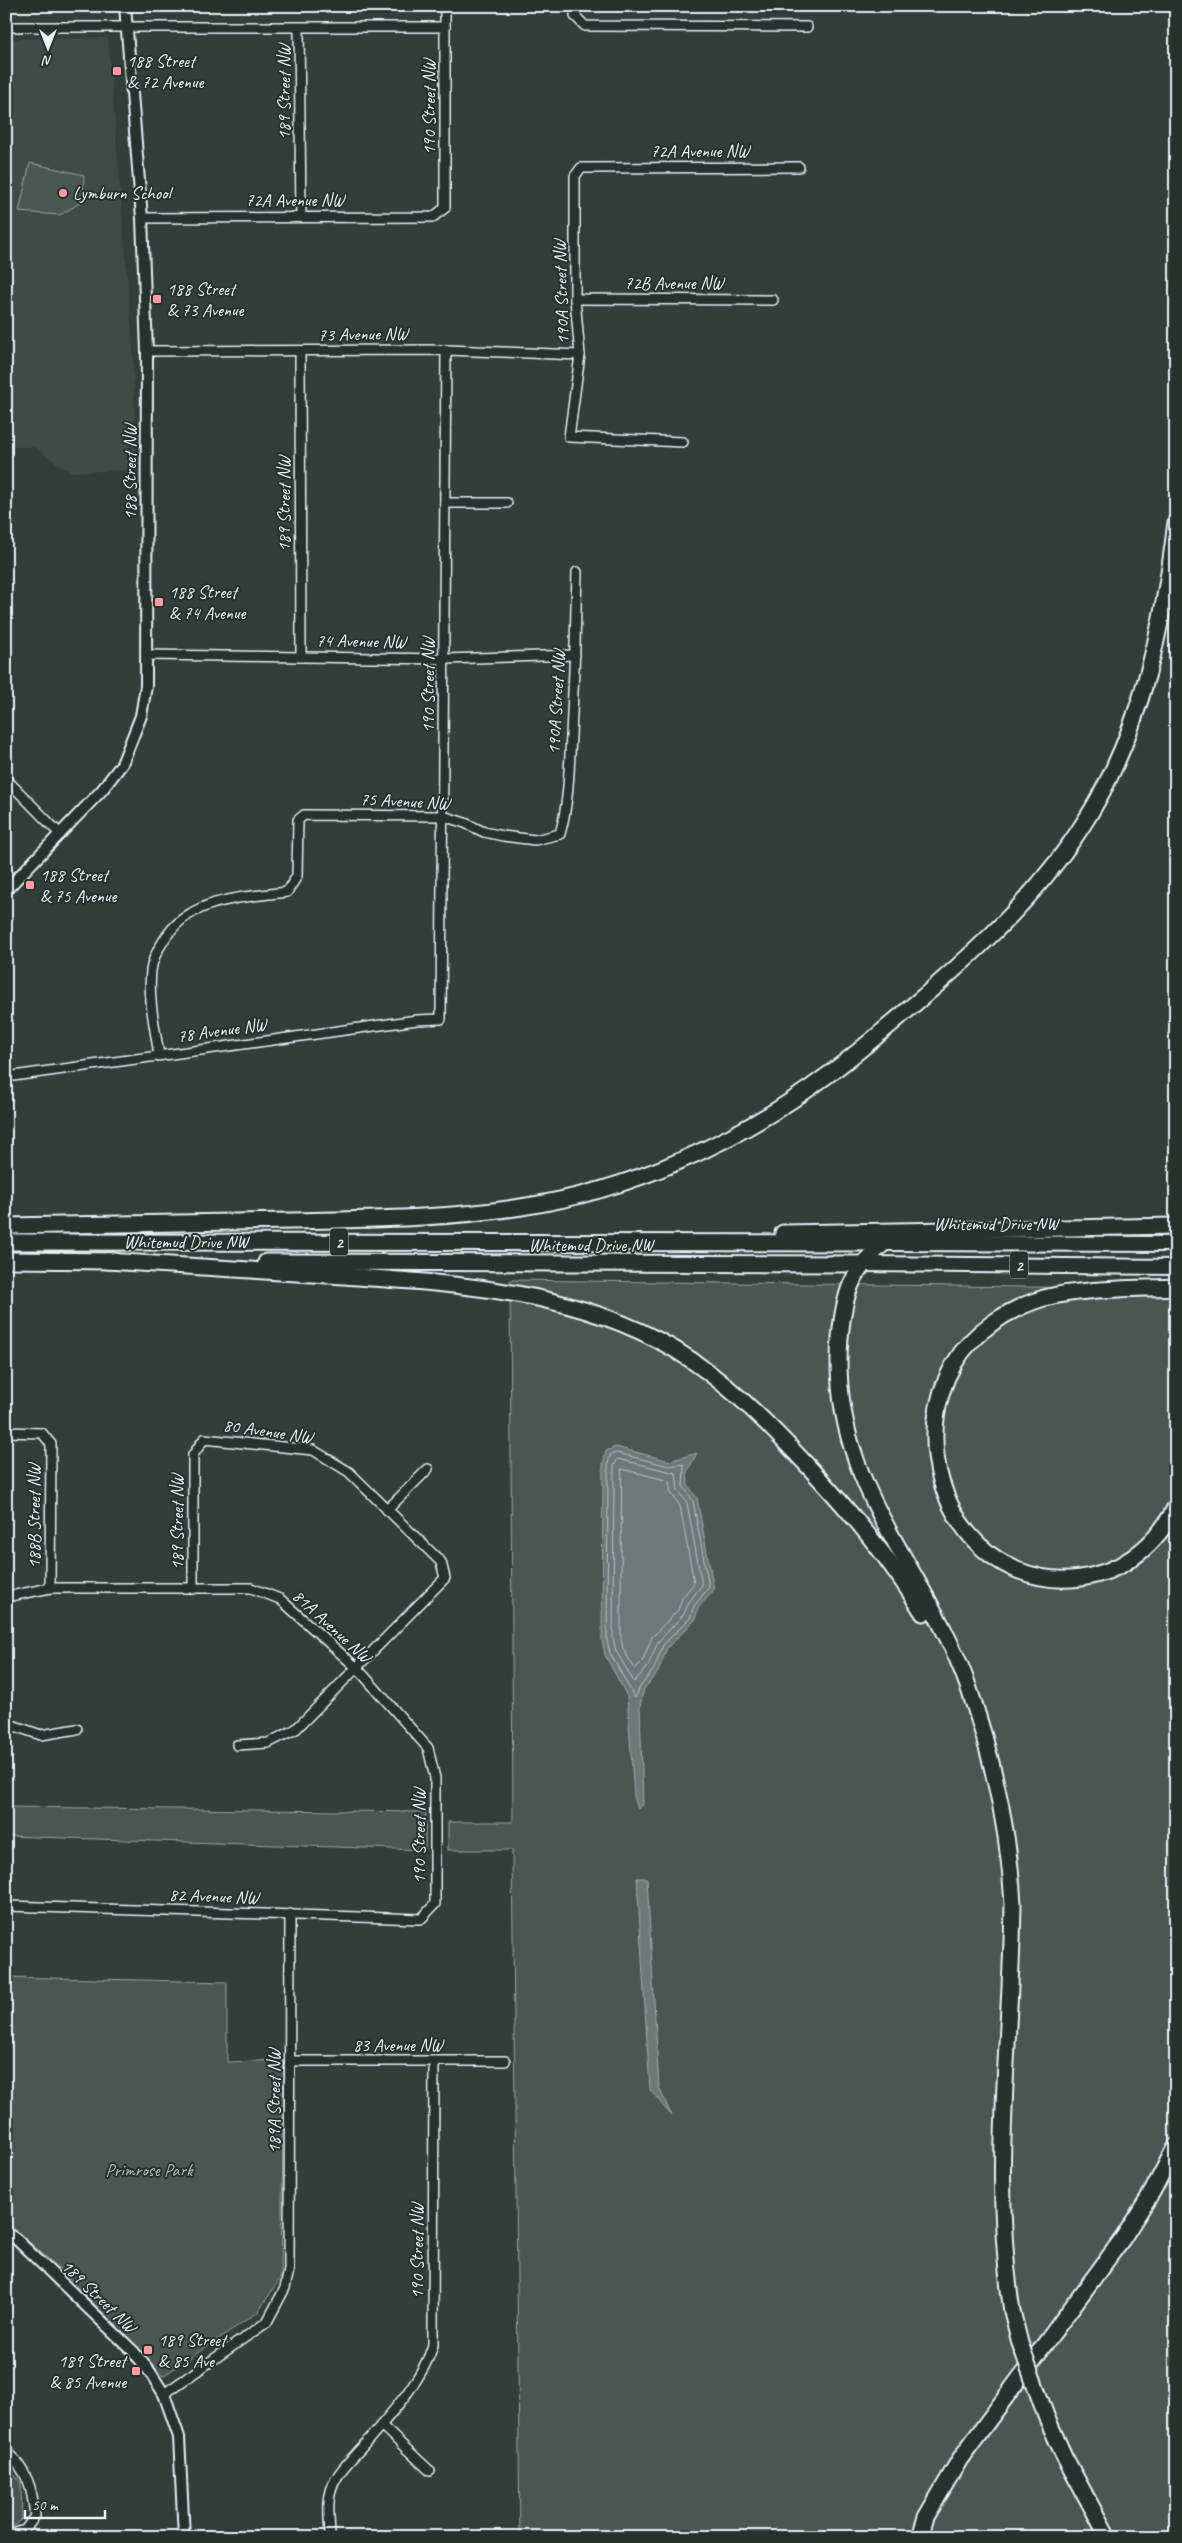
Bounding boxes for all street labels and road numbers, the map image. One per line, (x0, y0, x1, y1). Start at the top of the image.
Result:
street label: 189 Street NW (273, 42, 295, 140)
street label: 190 Street NW (418, 57, 440, 155)
street label: 72A Avenue NW (650, 140, 752, 162)
street label: 72A Avenue NW (245, 189, 347, 211)
street label: 190A Street NW (548, 237, 574, 345)
street label: 72B Avenue NW (624, 272, 726, 294)
street label: 73 Avenue NW (318, 322, 410, 346)
street label: 188 Street NW (119, 422, 141, 520)
street label: 189 Street NW (273, 454, 295, 552)
street label: 74 Avenue NW (316, 629, 408, 653)
street label: 190 Street NW (417, 635, 439, 733)
street label: 190A Street NW (542, 647, 570, 755)
street label: 75 Avenue NW (359, 788, 453, 814)
street label: 78 Avenue NW (176, 1013, 270, 1047)
street label: Whitemud Drive NW (934, 1213, 1060, 1235)
road number: 2 (330, 1228, 348, 1256)
street label: Whitemud Drive NW (124, 1231, 250, 1253)
street label: Whitemud Drive NW (529, 1234, 655, 1256)
road number: 2 (1010, 1252, 1028, 1278)
street label: 80 Avenue NW (222, 1414, 316, 1448)
street label: 188B Street NW (23, 1461, 45, 1568)
street label: 189 Street NW (166, 1472, 188, 1570)
street label: 81A Avenue NW (288, 1585, 378, 1669)
street label: 190 Street NW (408, 1786, 430, 1884)
street label: 82 Avenue NW (169, 1883, 261, 1909)
street label: 83 Avenue NW (353, 2034, 445, 2056)
street label: 189A Street NW (263, 2046, 285, 2154)
street label: 190 Street NW (406, 2201, 428, 2299)
street label: 189 Street NW (57, 2255, 143, 2339)

